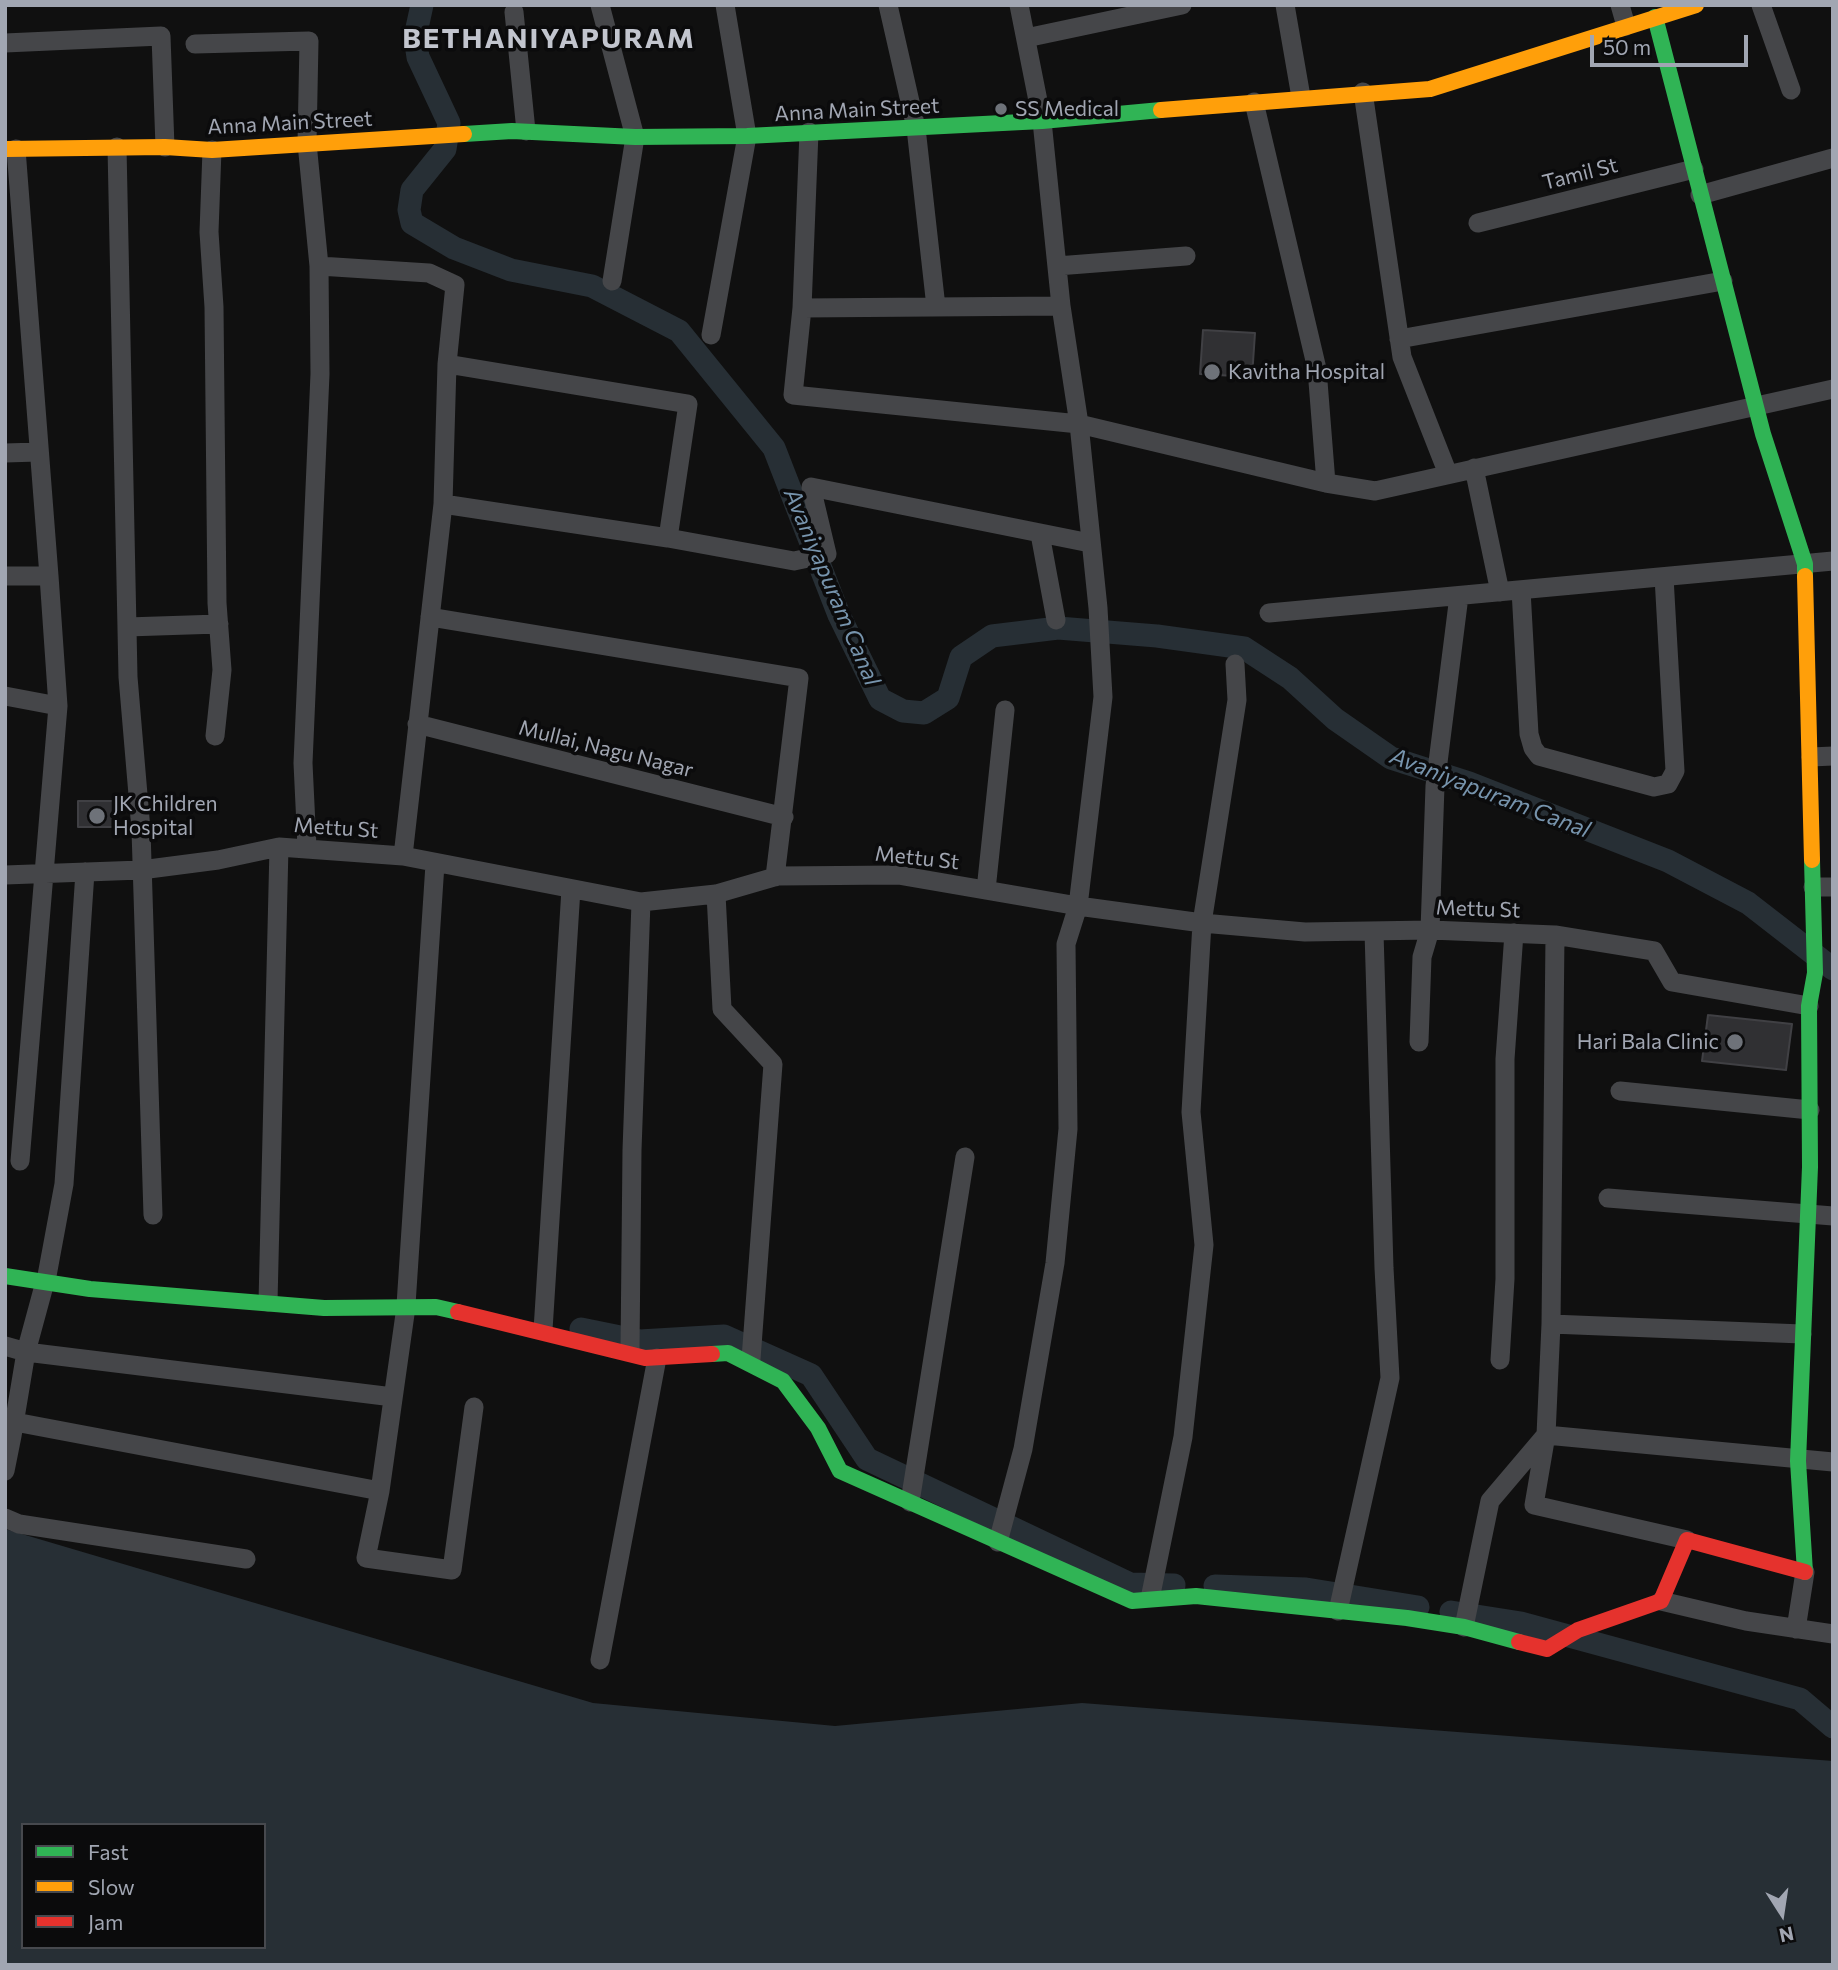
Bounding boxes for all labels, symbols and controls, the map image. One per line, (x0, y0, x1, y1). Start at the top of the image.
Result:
scale bar (1593, 21, 1750, 65)
district label: BETHANIYAPURAM (404, 22, 694, 56)
text: 50 m (1603, 34, 1651, 59)
street label: Anna Main Street (774, 93, 940, 127)
place label: SS Medical (1015, 96, 1119, 122)
marker: SS Medical (993, 101, 1009, 117)
street label: Anna Main Street (207, 106, 373, 140)
street label: Tamil St (1540, 153, 1620, 195)
place label: Kavitha Hospital (1228, 359, 1385, 385)
marker: Kavitha Hospital (1202, 362, 1222, 382)
water label: Avaniyapuram Canal (778, 484, 886, 690)
street label: Mullai, Nagu Nagar (516, 715, 696, 783)
water label: Avaniyapuram Canal (1386, 742, 1594, 844)
place label: JK Children Hospital (113, 791, 218, 841)
marker: JK Children Hospital (87, 806, 107, 826)
street label: Mettu St (293, 812, 379, 844)
street label: Mettu St (874, 841, 960, 875)
street label: Mettu St (1435, 895, 1521, 923)
place label: Hari Bala Clinic (1577, 1029, 1719, 1055)
marker: Hari Bala Clinic (1725, 1032, 1745, 1052)
legend (21, 1823, 266, 1949)
text: Fast (88, 1839, 129, 1864)
text: Slow (88, 1874, 135, 1899)
north arrow (1747, 1879, 1817, 1949)
text: Jam (88, 1909, 123, 1934)
text: N (1777, 1922, 1796, 1948)

